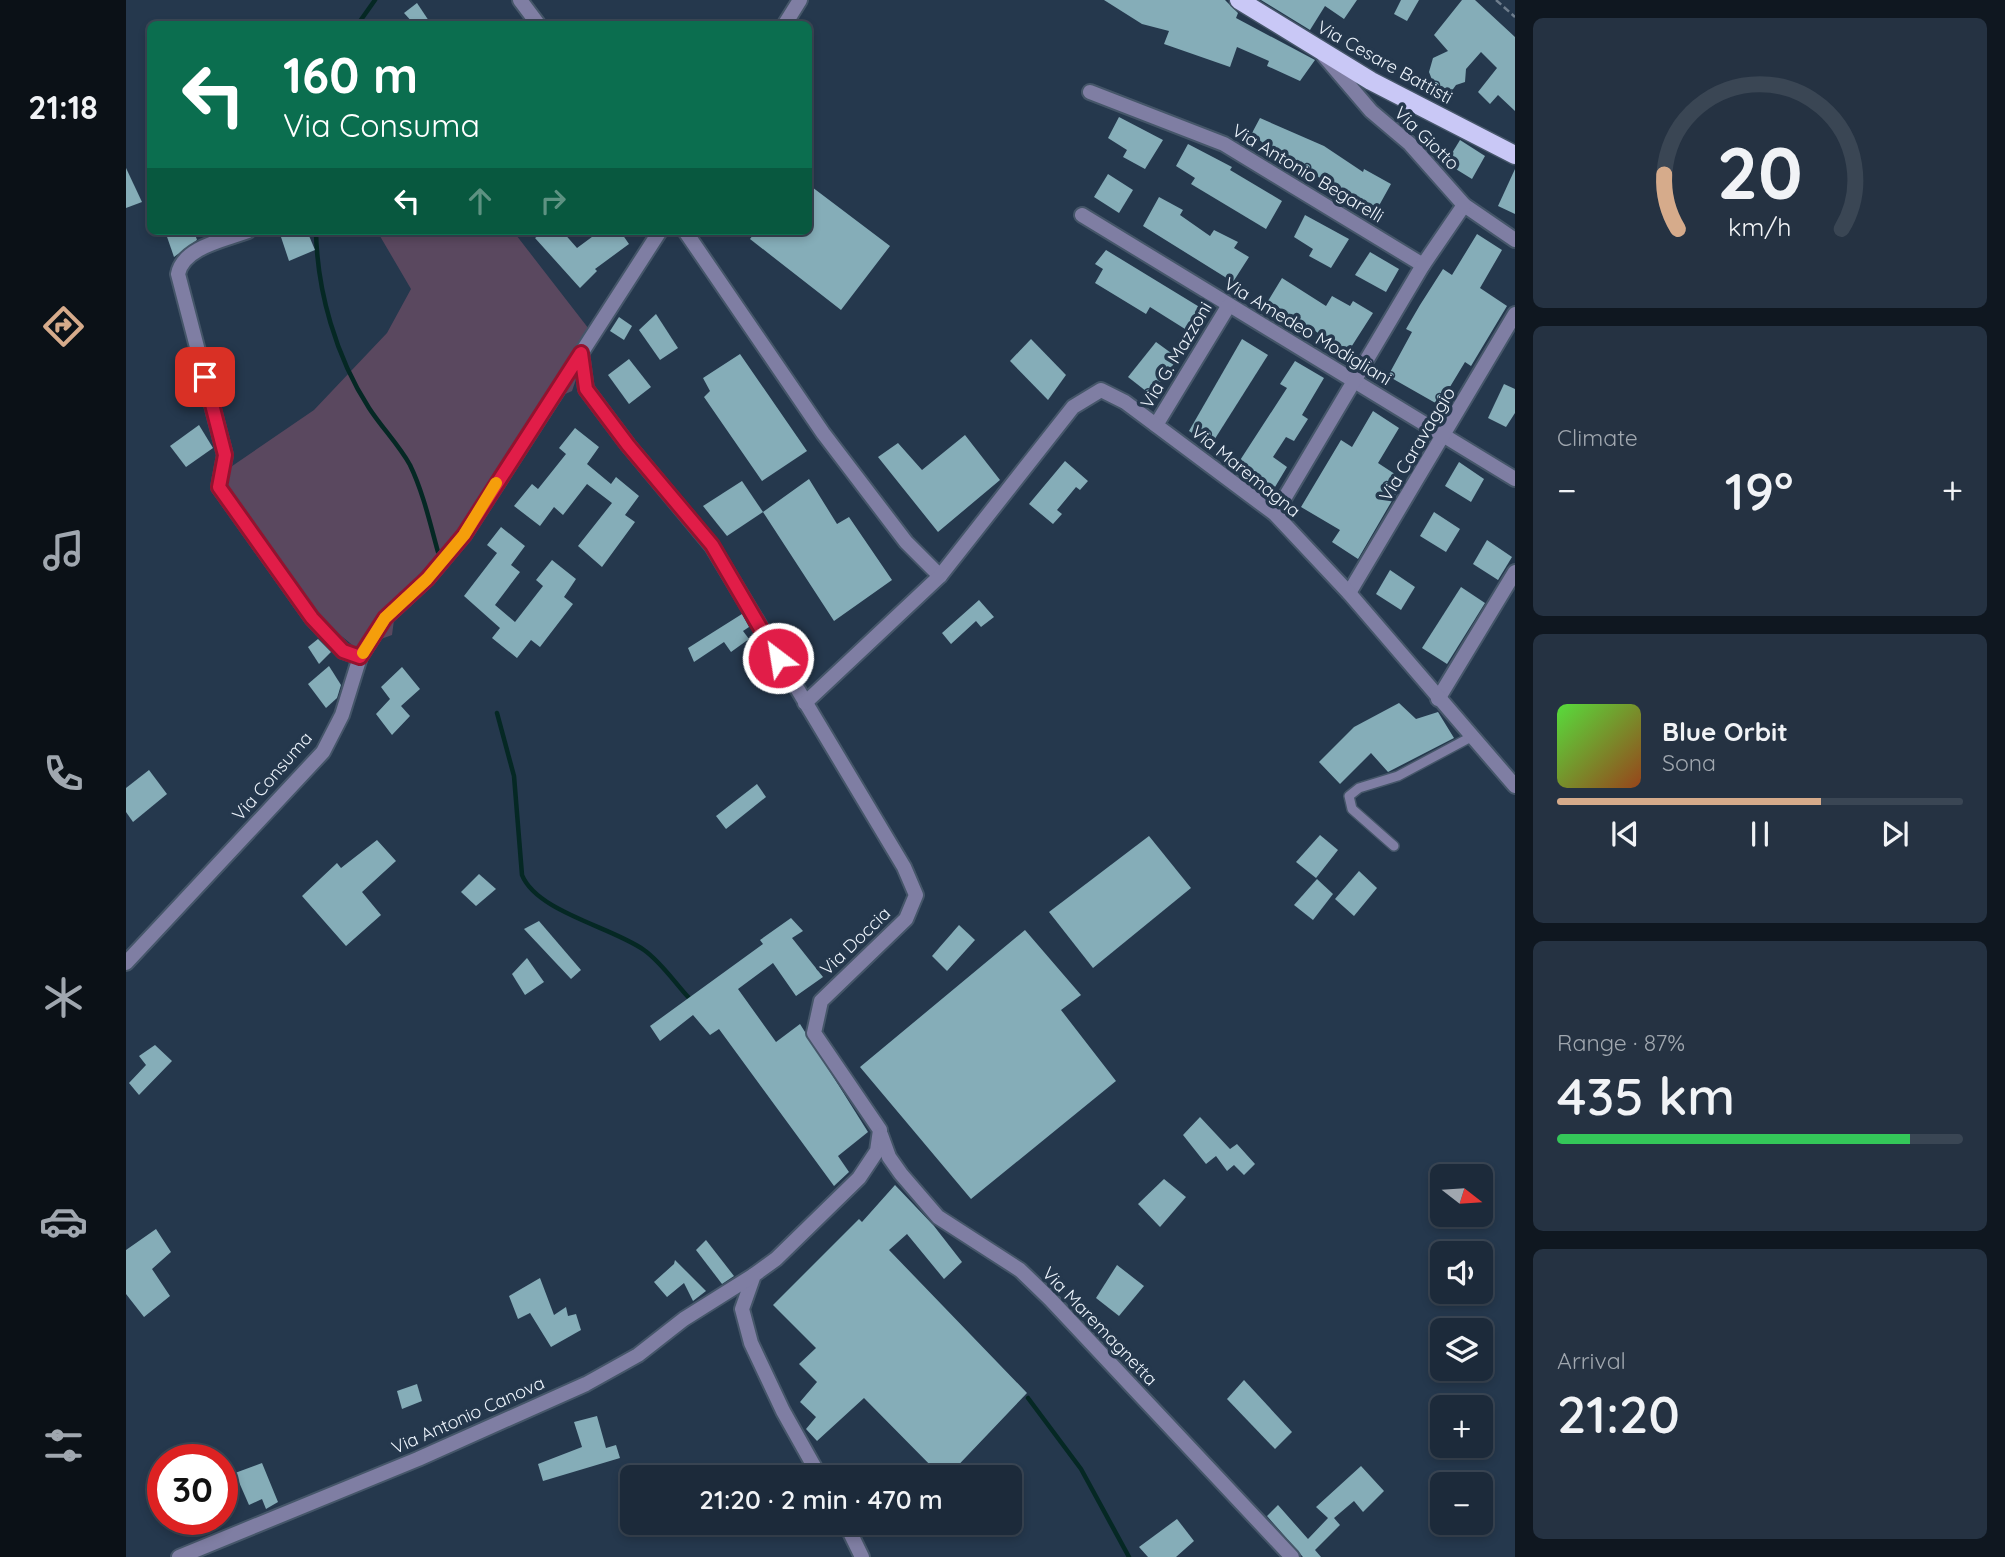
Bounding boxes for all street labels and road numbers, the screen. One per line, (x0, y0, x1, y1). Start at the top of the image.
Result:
street label: Via Cesare Battisti (1313, 15, 1457, 109)
street label: Via Giotto (1390, 101, 1464, 175)
street label: Via Antonio Begarelli (1228, 119, 1388, 227)
street label: Via Amedeo Modigliani (1220, 272, 1396, 390)
street label: Via G. Mazzoni (1135, 298, 1217, 412)
street label: Via Caravaggio (1374, 383, 1460, 505)
street label: Via Maremagna (1187, 420, 1305, 522)
street label: Via Consuma (227, 727, 317, 825)
street label: Via Doccia (815, 902, 895, 980)
street label: Via Maremagnetta (1037, 1262, 1163, 1390)
street label: Via Antonio Canova (388, 1371, 548, 1459)

